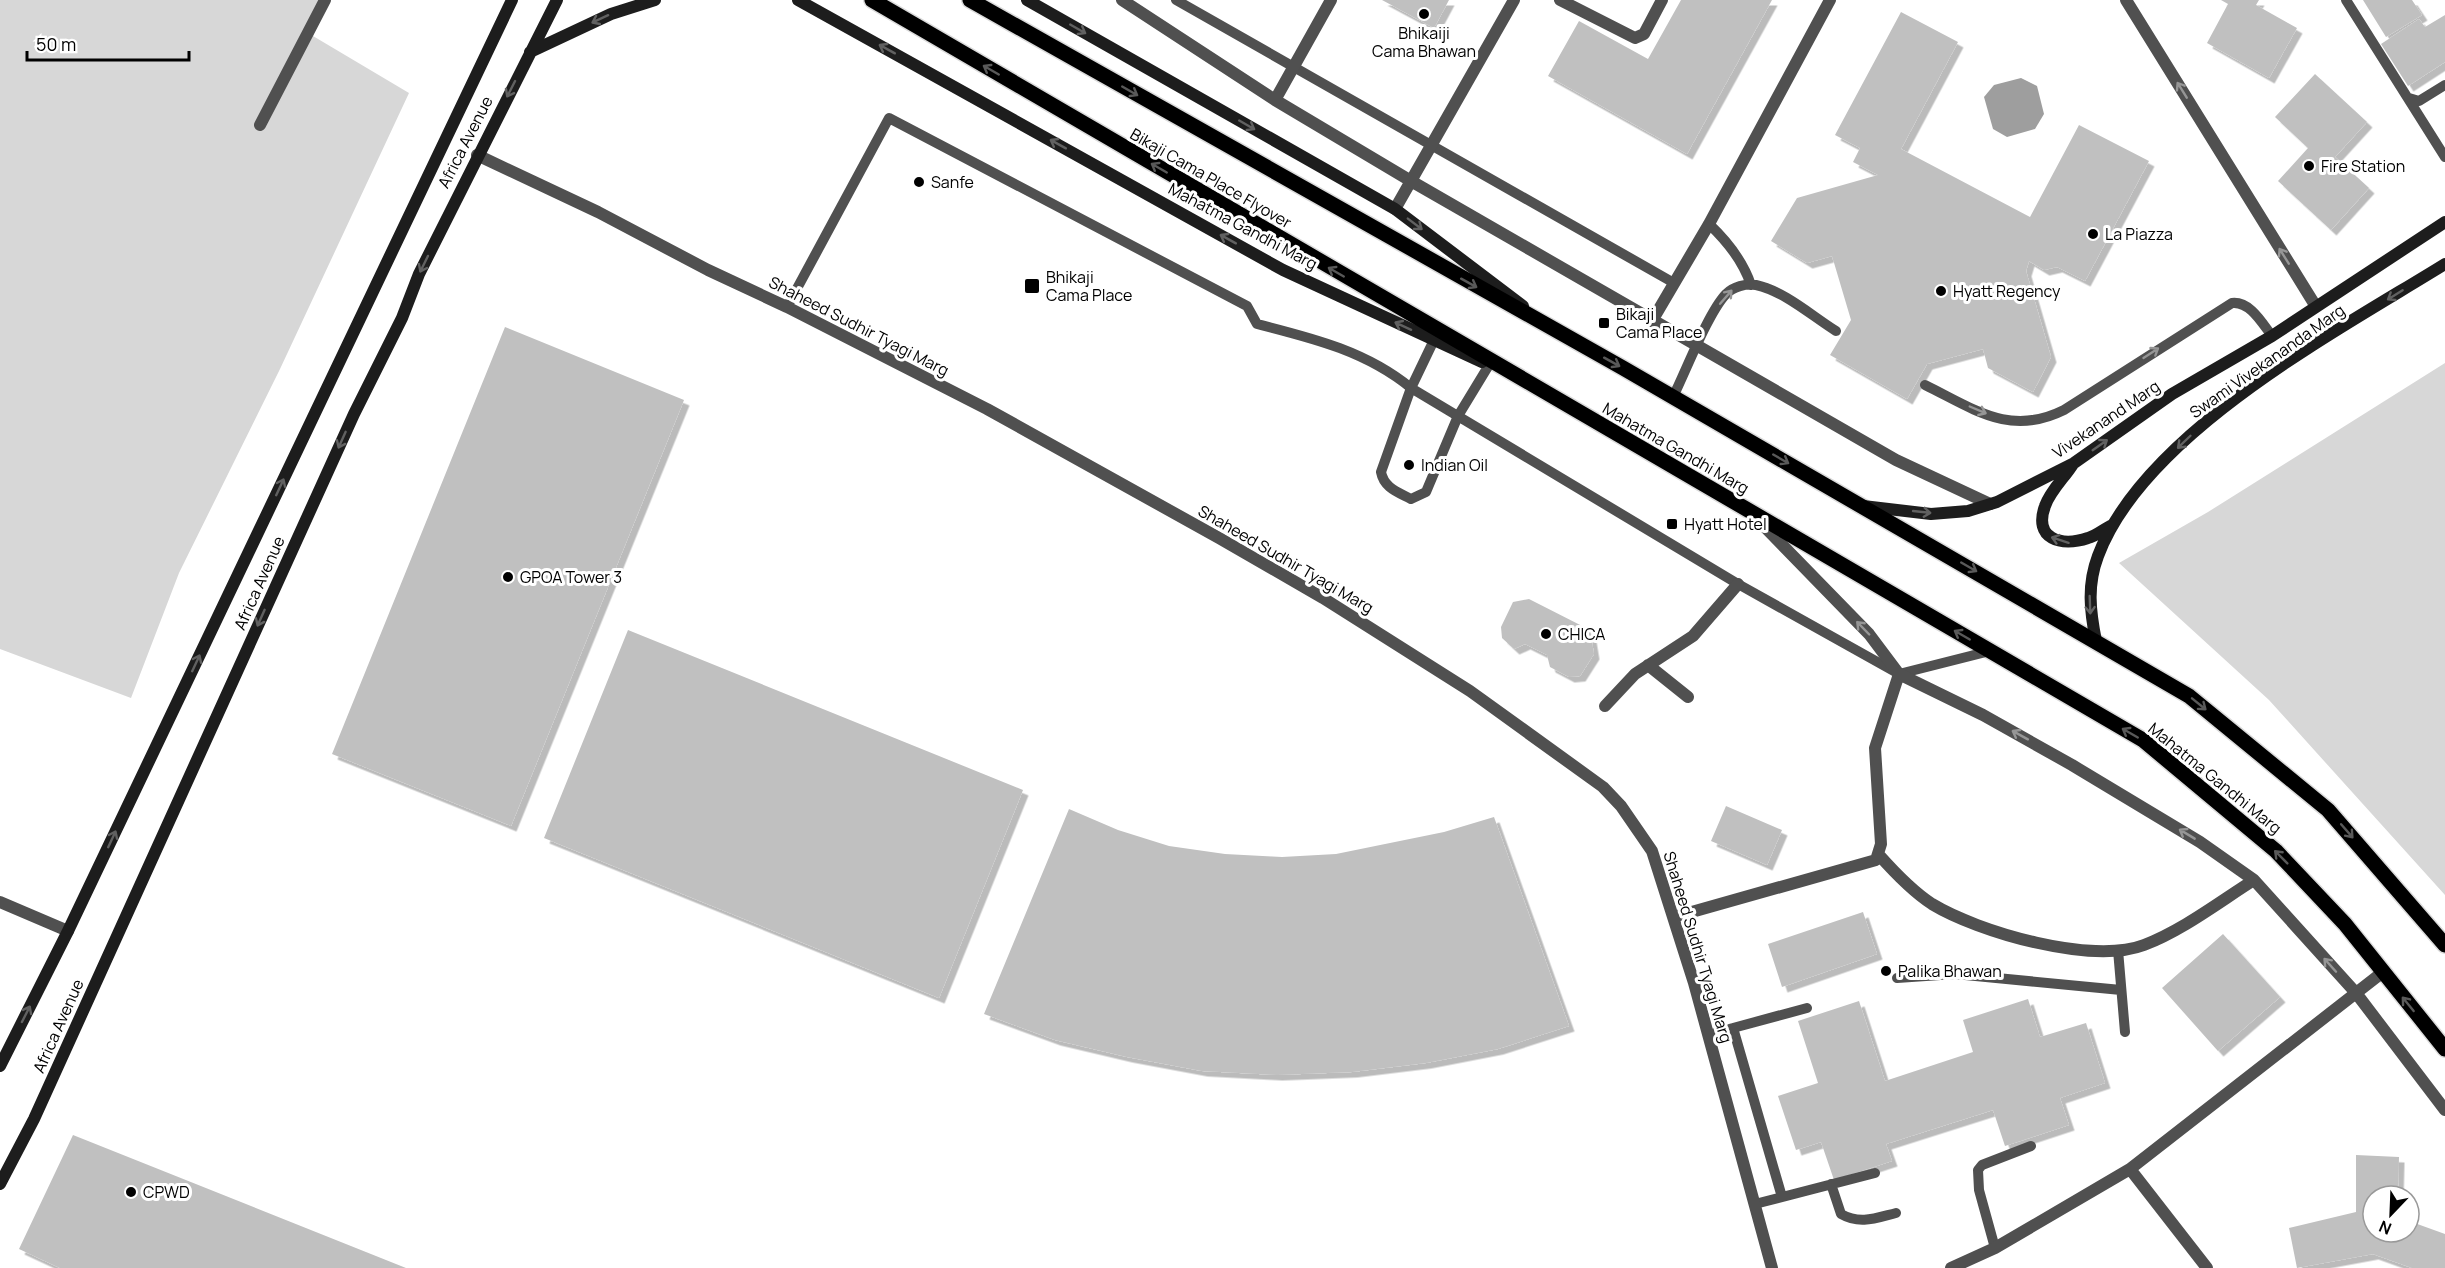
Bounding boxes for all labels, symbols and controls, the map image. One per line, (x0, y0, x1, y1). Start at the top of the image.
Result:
marker: Bhikaiji Cama Bhawan (1417, 7, 1431, 21)
one-way arrow (592, 14, 610, 26)
place label: Bhikaiji Cama Bhawan (1372, 22, 1476, 62)
one-way arrow (1069, 23, 1086, 35)
scale bar (27, 24, 189, 62)
text: 50 m (36, 32, 76, 56)
one-way arrow (879, 43, 896, 55)
one-way arrow (983, 63, 1000, 75)
one-way arrow (504, 80, 516, 98)
one-way arrow (2175, 82, 2187, 99)
one-way arrow (1121, 85, 1138, 97)
street label: Africa Avenue (432, 92, 498, 192)
one-way arrow (1238, 120, 1256, 131)
street label: Bikaji Cama Place Flyover (1126, 123, 1296, 233)
one-way arrow (1050, 138, 1067, 150)
place label: Fire Station (2321, 155, 2405, 177)
marker: Fire Station (2302, 159, 2316, 173)
one-way arrow (1151, 162, 1168, 174)
place label: Sanfe (931, 171, 974, 193)
marker: Sanfe (912, 175, 926, 189)
street label: Mahatma Gandhi Marg (1165, 177, 1321, 275)
one-way arrow (1407, 218, 1423, 230)
place label: La Piazza (2105, 223, 2173, 245)
marker: La Piazza (2086, 227, 2100, 241)
one-way arrow (1220, 233, 1237, 245)
one-way arrow (2278, 248, 2290, 265)
one-way arrow (417, 254, 429, 272)
place label: Bhikaji Cama Place (1046, 266, 1132, 306)
one-way arrow (1328, 266, 1345, 278)
street label: Shaheed Sudhir Tyagi Marg (765, 271, 953, 381)
marker: Bhikaji Cama Place (1023, 277, 1041, 295)
one-way arrow (1460, 277, 1477, 289)
place label: Hyatt Regency (1953, 280, 2061, 302)
marker: Hyatt Regency (1934, 284, 1948, 298)
one-way arrow (2387, 289, 2404, 301)
one-way arrow (1719, 290, 1733, 305)
street label: Swami Vivekananda Marg (2185, 299, 2349, 423)
place label: Bikaji Cama Place (1616, 303, 1702, 343)
marker: Bikaji Cama Place (1597, 316, 1611, 330)
one-way arrow (1394, 319, 1412, 331)
one-way arrow (2142, 347, 2159, 359)
one-way arrow (1602, 357, 1620, 368)
street label: Vivekanand Marg (2048, 375, 2164, 463)
street label: Mahatma Gandhi Marg (1599, 397, 1753, 499)
one-way arrow (1968, 405, 1986, 416)
one-way arrow (336, 431, 347, 449)
one-way arrow (2177, 435, 2192, 449)
one-way arrow (2091, 439, 2107, 451)
one-way arrow (1772, 453, 1789, 465)
place label: Indian Oil (1421, 454, 1488, 476)
marker: Indian Oil (1402, 458, 1416, 472)
one-way arrow (274, 478, 286, 496)
street label: Shaheed Sudhir Tyagi Marg (1194, 500, 1378, 618)
one-way arrow (1911, 507, 1931, 518)
place label: Hyatt Hotel (1684, 513, 1767, 535)
marker: Hyatt Hotel (1665, 517, 1679, 531)
street label: Africa Avenue (228, 533, 290, 633)
one-way arrow (2050, 534, 2069, 545)
one-way arrow (1959, 562, 1977, 573)
place label: GPOA Tower 3 (520, 566, 622, 588)
marker: GPOA Tower 3 (501, 570, 515, 584)
one-way arrow (2085, 595, 2096, 615)
one-way arrow (255, 608, 267, 626)
one-way arrow (1856, 621, 1870, 636)
place label: CHICA (1558, 623, 1605, 645)
marker: CHICA (1539, 627, 1553, 641)
one-way arrow (1954, 629, 1971, 641)
one-way arrow (191, 655, 203, 673)
one-way arrow (2191, 698, 2207, 711)
street label: Mahatma Gandhi Marg (2144, 717, 2286, 839)
one-way arrow (2122, 727, 2140, 738)
one-way arrow (2011, 729, 2029, 740)
one-way arrow (2340, 823, 2353, 839)
one-way arrow (2179, 828, 2196, 840)
one-way arrow (107, 831, 119, 849)
street label: Shaheed Sudhir Tyagi Marg (1658, 848, 1738, 1046)
one-way arrow (2273, 849, 2288, 864)
one-way arrow (2323, 958, 2337, 973)
place label: Palika Bhawan (1898, 960, 2002, 982)
marker: Palika Bhawan (1879, 964, 1893, 978)
street label: Africa Avenue (27, 976, 89, 1076)
one-way arrow (2402, 996, 2415, 1012)
one-way arrow (21, 1006, 33, 1024)
place label: CPWD (143, 1181, 190, 1203)
north arrow (2361, 1184, 2421, 1244)
marker: CPWD (124, 1185, 138, 1199)
text: N (2376, 1215, 2395, 1240)

